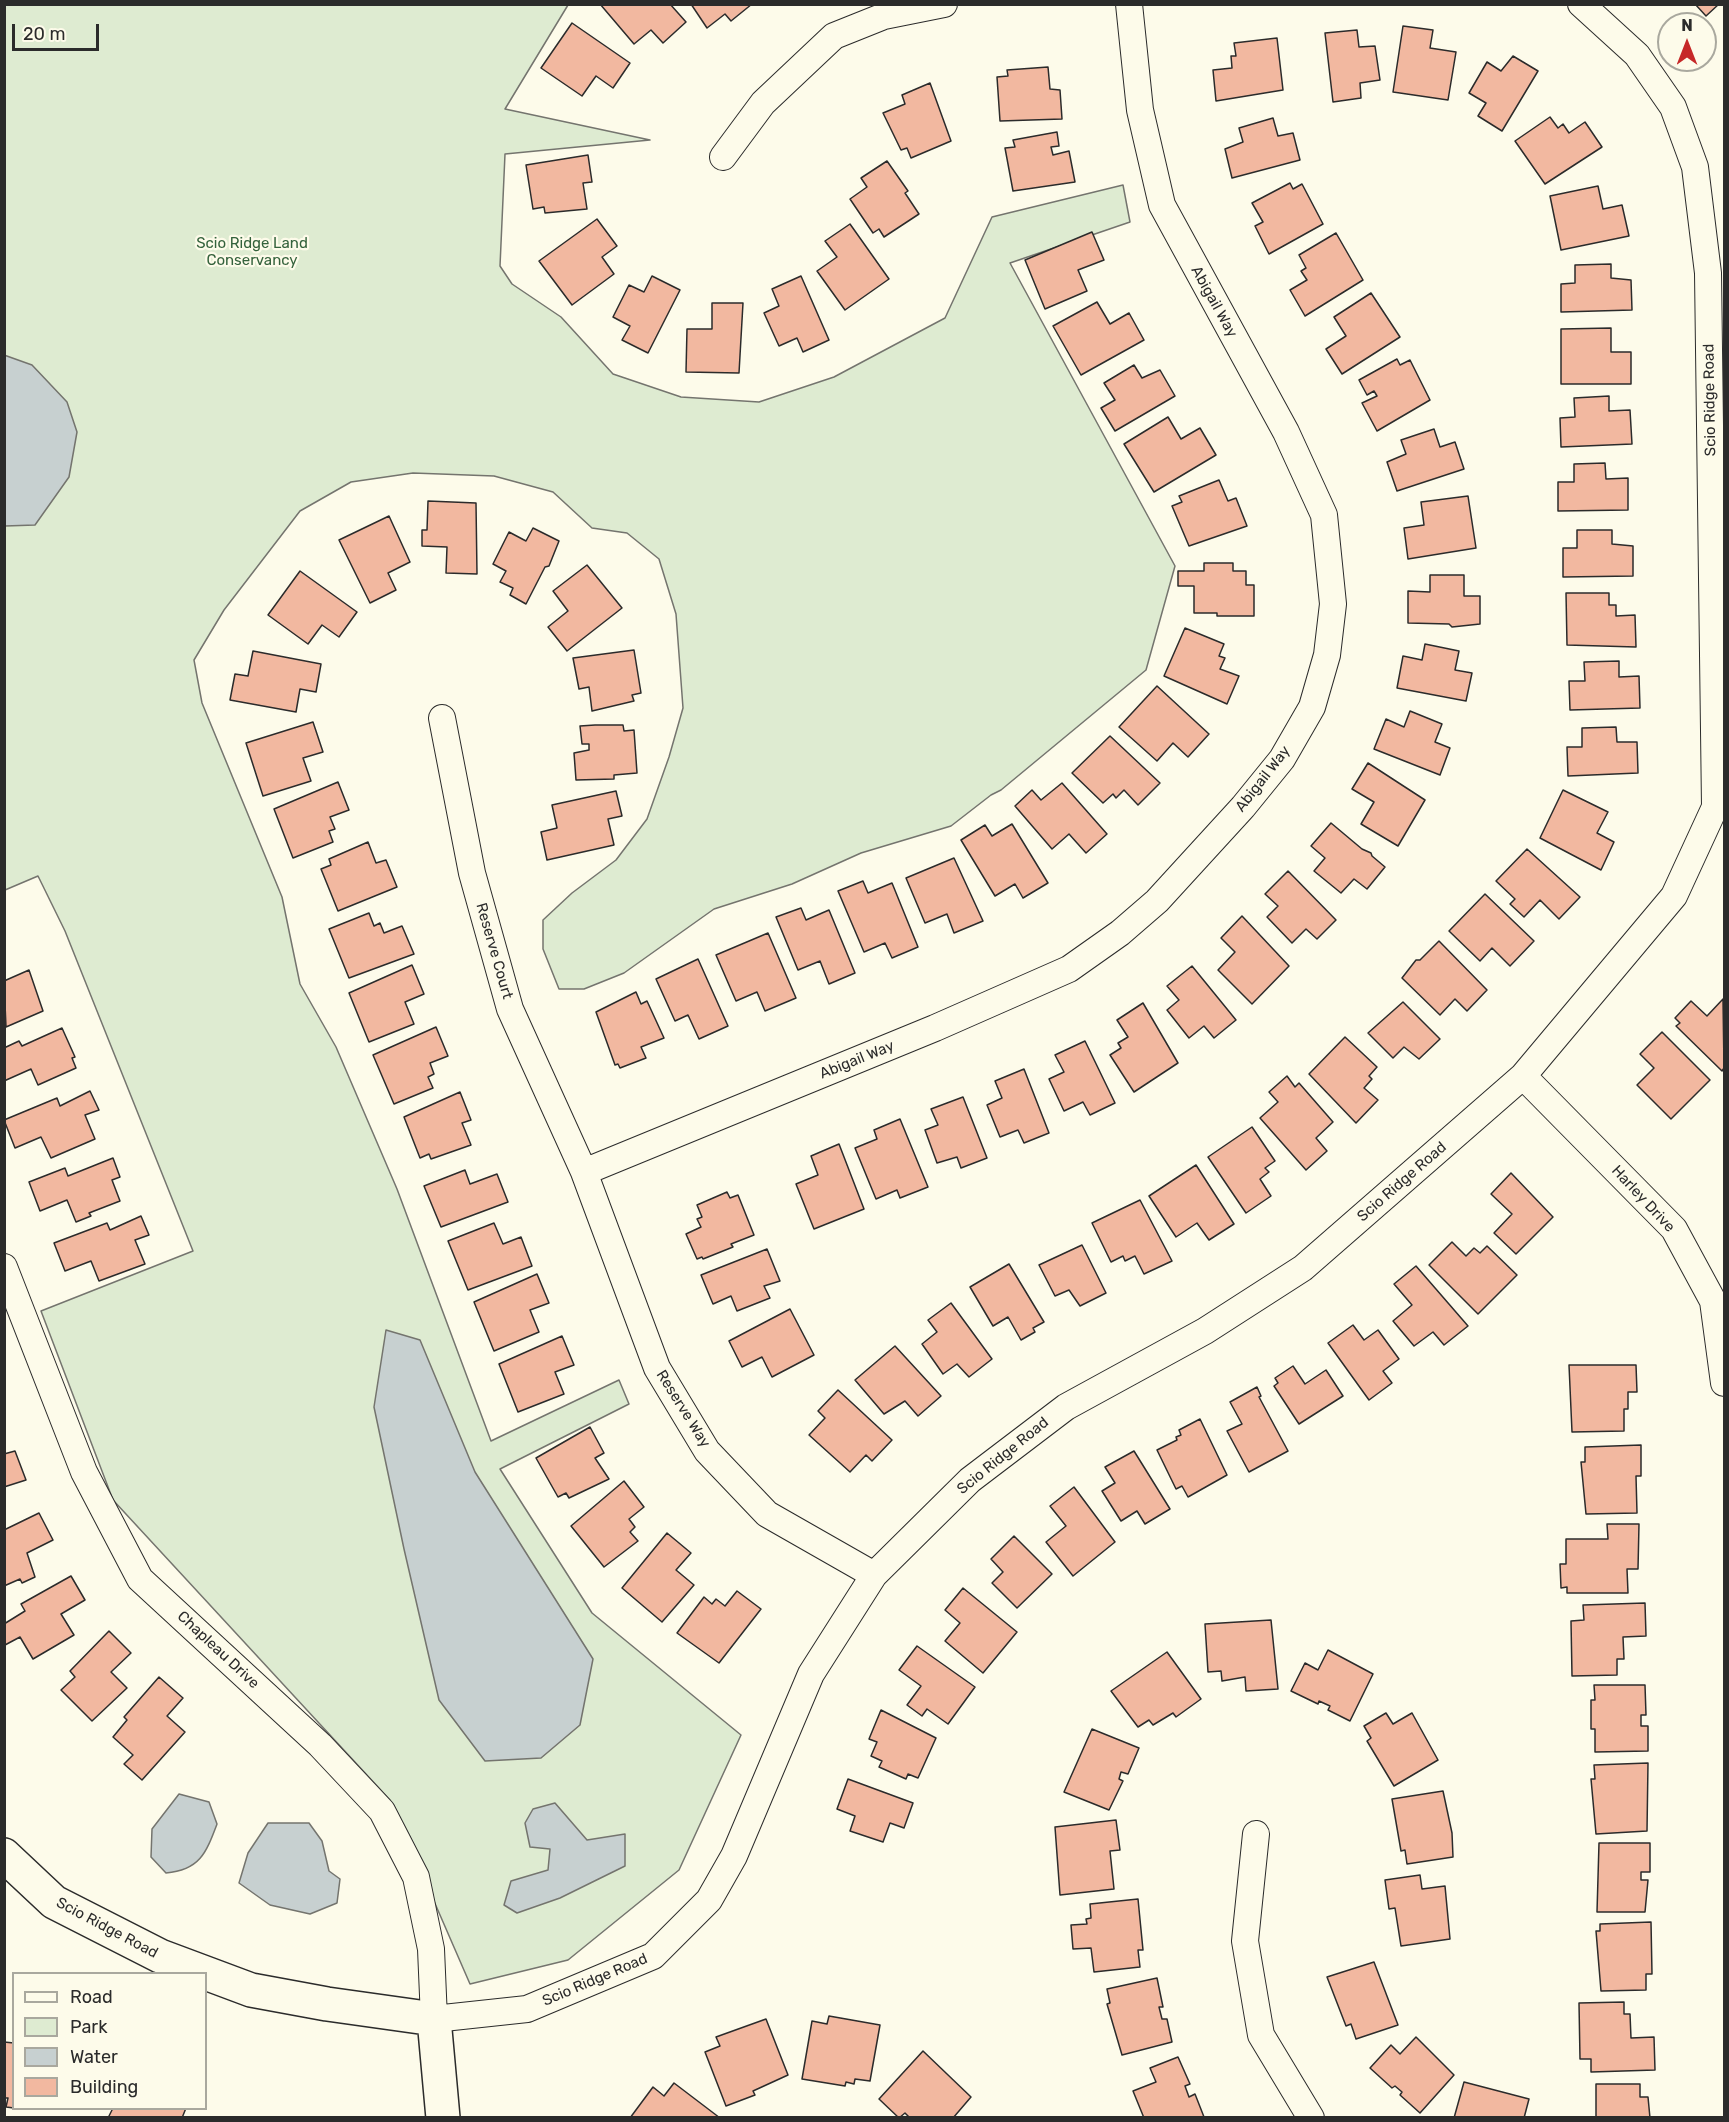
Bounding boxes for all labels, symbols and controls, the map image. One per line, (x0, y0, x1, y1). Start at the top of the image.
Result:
scale bar (15, 12, 102, 50)
north arrow (1657, 12, 1717, 72)
text: N (1681, 16, 1693, 35)
text: 20 m (23, 23, 65, 45)
park label: Scio Ridge Land Conservancy (196, 235, 308, 270)
street label: Abigail Way (1187, 263, 1241, 341)
street label: Scio Ridge Road (1700, 344, 1720, 456)
street label: Abigail Way (1232, 742, 1294, 816)
street label: Reserve Court (472, 901, 516, 1001)
street label: Abigail Way (817, 1037, 897, 1083)
street label: Scio Ridge Road (1354, 1138, 1450, 1226)
street label: Harley Drive (1608, 1162, 1678, 1236)
street label: Reserve Way (652, 1367, 714, 1451)
street label: Scio Ridge Road (954, 1414, 1052, 1498)
street label: Chapleau Drive (173, 1607, 263, 1693)
street label: Scio Ridge Road (53, 1894, 161, 1962)
street label: Scio Ridge Road (540, 1950, 650, 2010)
legend (12, 1972, 207, 2110)
text: Road (70, 1986, 113, 2008)
text: Park (70, 2016, 107, 2038)
text: Water (70, 2046, 118, 2068)
text: Building (70, 2076, 138, 2098)

